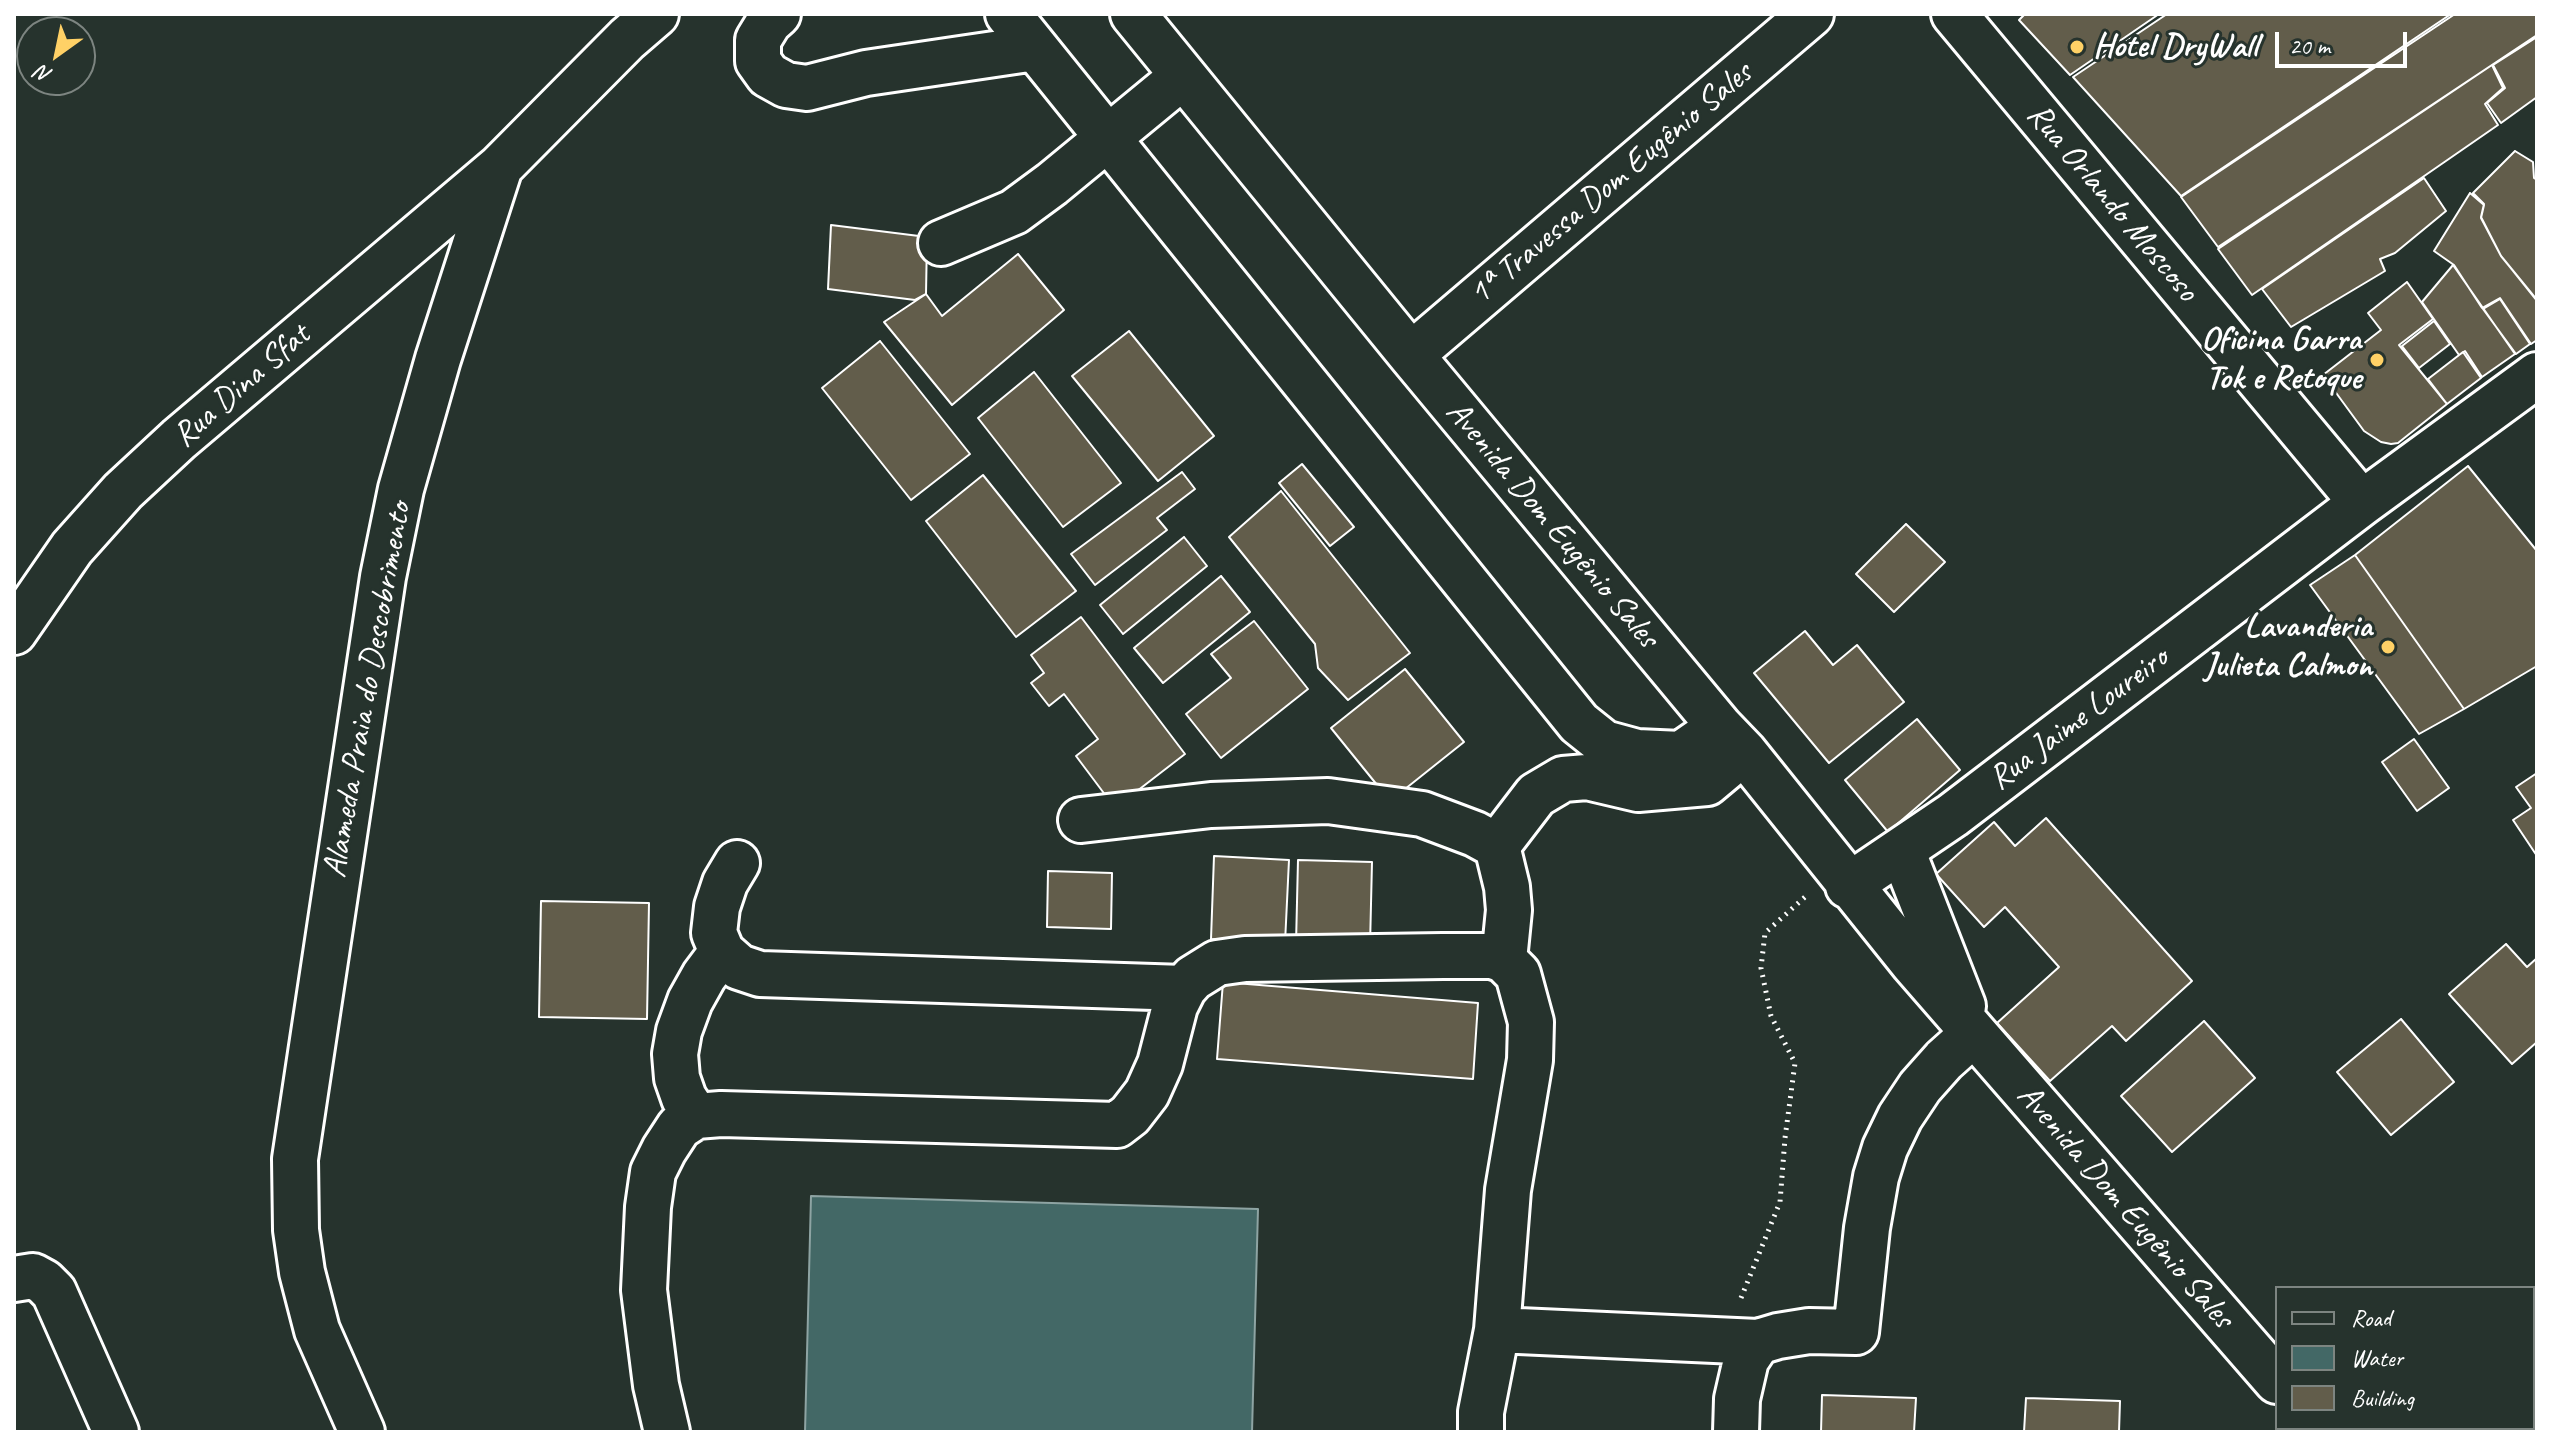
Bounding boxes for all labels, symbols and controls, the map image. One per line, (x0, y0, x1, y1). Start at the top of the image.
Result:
north arrow (16, 16, 96, 96)
scale bar (2279, 16, 2411, 66)
place label: Hotel DryWall (2093, 27, 2258, 67)
text: 20 m (2289, 31, 2330, 61)
marker: Hotel DryWall (2068, 38, 2086, 56)
street label: 1ª Travessa Dom Eugênio Sales (1461, 54, 1761, 314)
text: N (31, 59, 57, 90)
street label: Rua Orlando Moscoso (2017, 96, 2207, 310)
street label: Rua Dina Sfat (165, 315, 319, 457)
place label: Oficina Garra Tok e Retoque (2201, 320, 2361, 400)
marker: Oficina Garra Tok e Retoque (2368, 351, 2386, 369)
street label: Avenida Dom Eugênio Sales (1437, 393, 1667, 657)
street label: Alameda Praia do Descobrimento (315, 499, 421, 881)
place label: Lavanderia Julieta Calmon (2204, 607, 2372, 686)
street label: Rua Jaime Loureiro (1981, 638, 2177, 800)
marker: Lavanderia Julieta Calmon (2379, 638, 2397, 656)
street label: Avenida Dom Eugênio Sales (2008, 1076, 2242, 1338)
legend (2275, 1286, 2535, 1430)
text: Road (2351, 1303, 2391, 1333)
text: Water (2351, 1343, 2403, 1373)
text: Building (2351, 1383, 2414, 1413)

